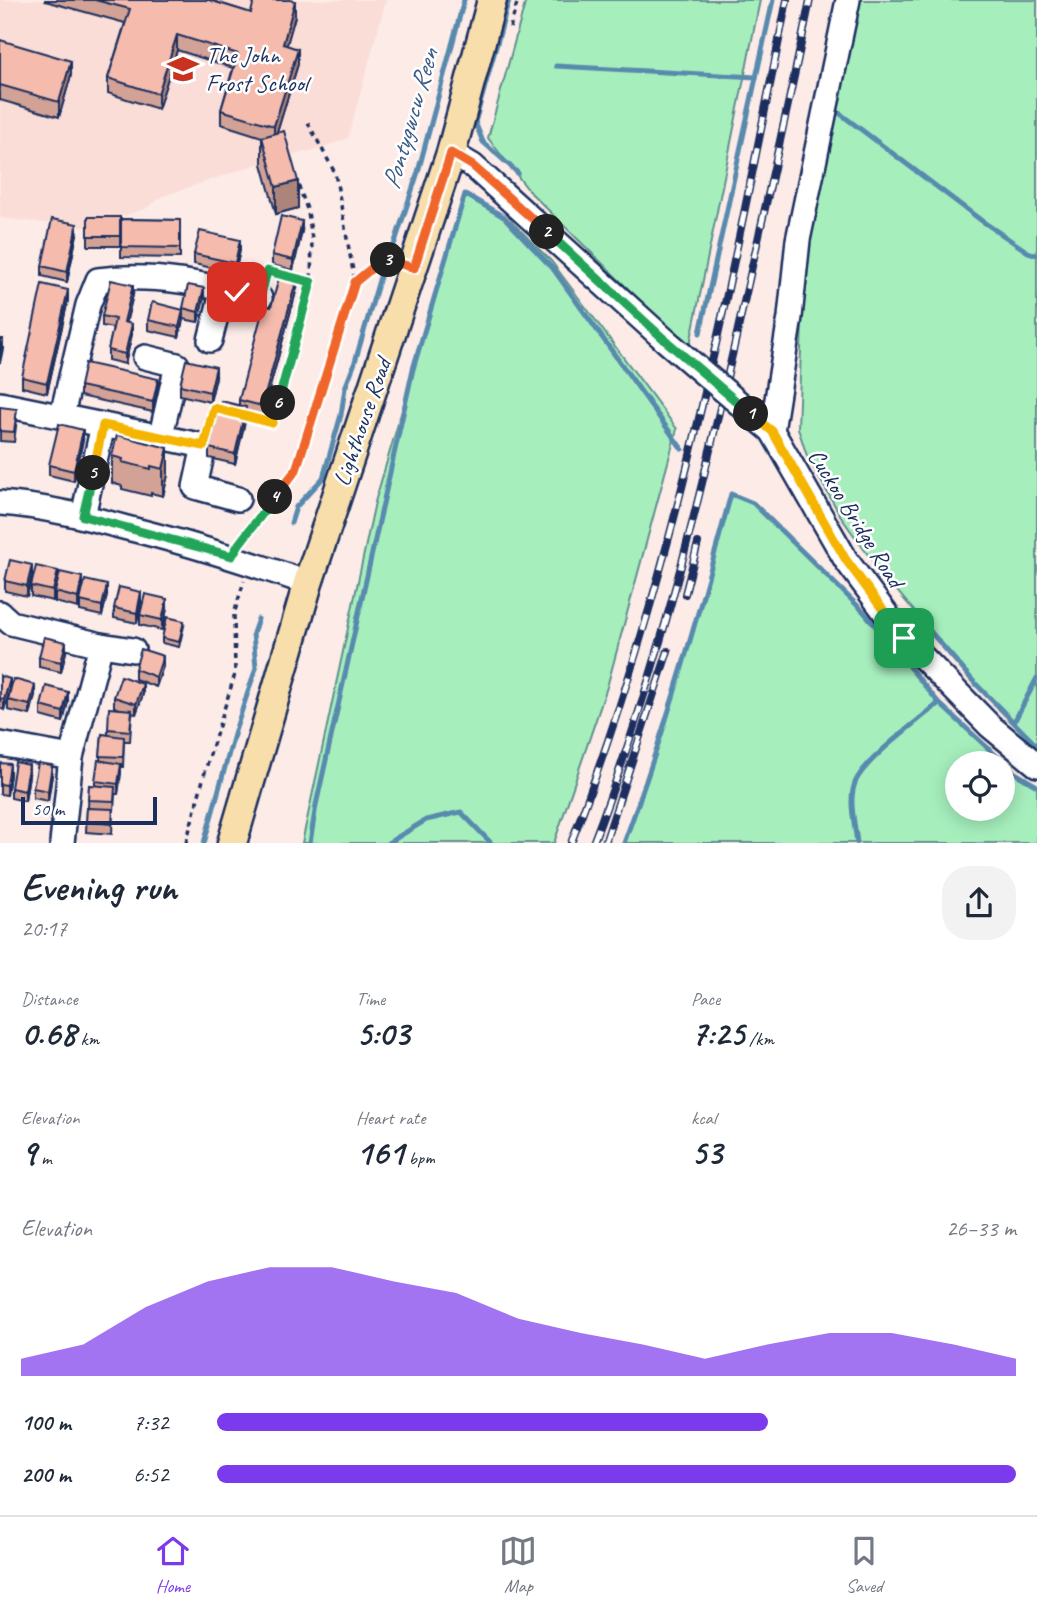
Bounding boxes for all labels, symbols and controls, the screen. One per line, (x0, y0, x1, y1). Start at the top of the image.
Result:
place label: The John Frost School (206, 40, 312, 98)
water label: Pontygwcw Reen (374, 43, 446, 193)
school or university icon: The John Frost School (166, 52, 200, 86)
pin: 2 (530, 215, 564, 250)
text: 2 (542, 219, 551, 243)
pin: 3 (370, 243, 406, 278)
text: 3 (383, 247, 392, 271)
pin (207, 262, 267, 322)
icon: check (218, 273, 256, 311)
street label: Lighthouse Road (326, 351, 399, 490)
pin: 6 (260, 386, 296, 420)
text: 6 (273, 390, 282, 414)
pin: 1 (734, 396, 768, 432)
text: 1 (746, 401, 755, 425)
street label: Cuckoo Bridge Road (801, 443, 913, 596)
pin: 5 (76, 456, 110, 490)
text: 5 (88, 460, 97, 484)
pin: 4 (258, 480, 292, 514)
text: 4 (270, 484, 279, 508)
pin (874, 608, 934, 668)
icon: arrive (885, 619, 923, 657)
map controls (945, 751, 1015, 821)
button: locate (945, 751, 1015, 821)
scale bar (21, 794, 158, 826)
text: 50 m (32, 797, 64, 821)
text: Evening run (21, 864, 177, 911)
button: share (942, 866, 1016, 940)
text: 20:17 (21, 914, 67, 943)
text: Distance (21, 987, 78, 1011)
text: Time (356, 987, 385, 1011)
text: Pace (691, 987, 720, 1011)
text: 0.68 (21, 1011, 76, 1056)
text: 5:03 (356, 1011, 410, 1056)
text: 7:25 (691, 1011, 744, 1056)
text: km (76, 1027, 99, 1051)
text: /km (744, 1027, 774, 1051)
text: Elevation (21, 1106, 79, 1130)
text: Heart rate (356, 1106, 425, 1130)
text: kcal (691, 1106, 716, 1130)
text: 9 (21, 1130, 36, 1175)
text: 161 (356, 1130, 404, 1175)
text: 53 (691, 1130, 722, 1175)
text: m (36, 1146, 52, 1170)
text: bpm (404, 1146, 435, 1170)
text: Elevation (21, 1214, 92, 1243)
text: 26–33 m (946, 1214, 1016, 1243)
text: 100 m (21, 1408, 71, 1437)
text: 7:32 (133, 1408, 169, 1437)
text: 200 m (21, 1460, 71, 1489)
text: 6:52 (133, 1460, 169, 1489)
tab: Home (154, 1532, 192, 1598)
tab: Map (499, 1532, 537, 1598)
tab: Saved (845, 1532, 883, 1598)

